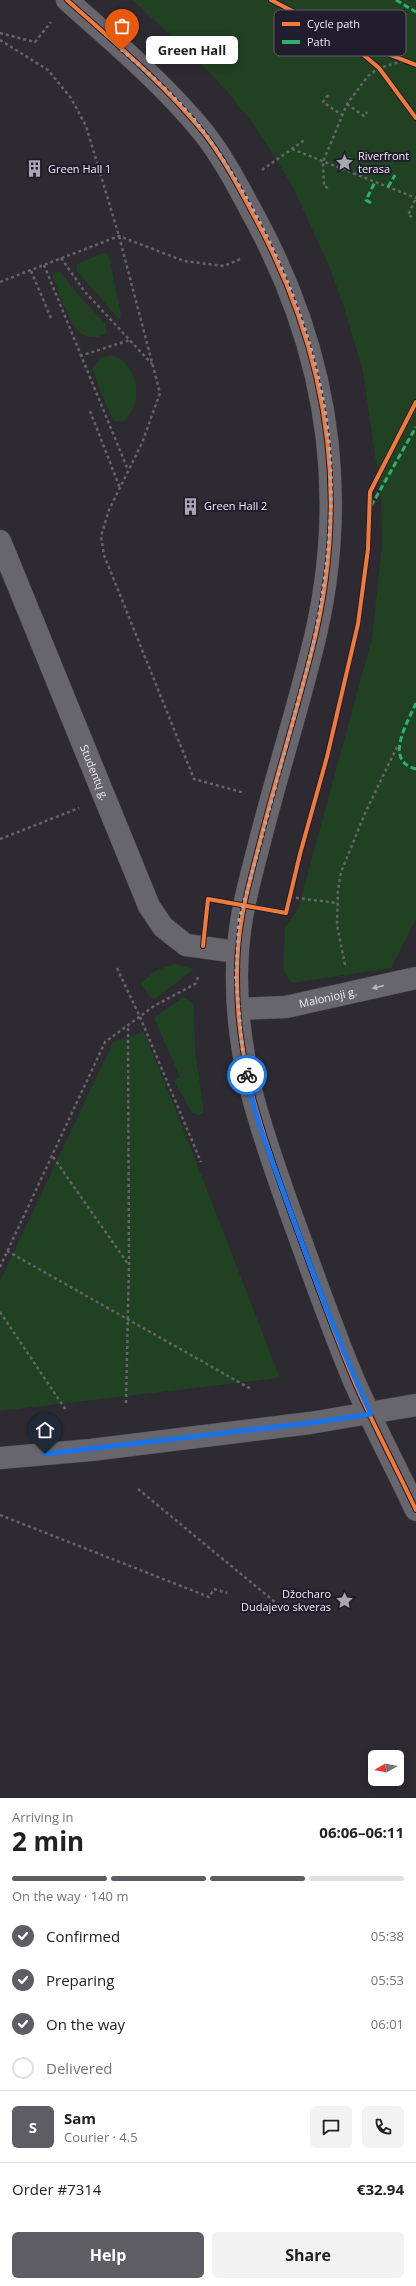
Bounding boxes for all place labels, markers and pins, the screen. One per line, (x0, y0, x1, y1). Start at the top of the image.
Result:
pin (105, 9, 139, 50)
callout: Green Hall (146, 36, 238, 64)
place label: Riverfront terasa (358, 148, 409, 176)
place icon: Riverfront terasa (335, 152, 355, 172)
building icon: Green Hall 1 (25, 159, 45, 179)
place label: Green Hall 1 (48, 161, 111, 176)
building icon: Green Hall 2 (181, 496, 201, 516)
place label: Green Hall 2 (204, 498, 267, 513)
pin (28, 1413, 62, 1454)
place label: Džocharo Dudajevo skveras (241, 1586, 331, 1614)
place icon: Džocharo Dudajevo skveras (334, 1590, 354, 1610)

